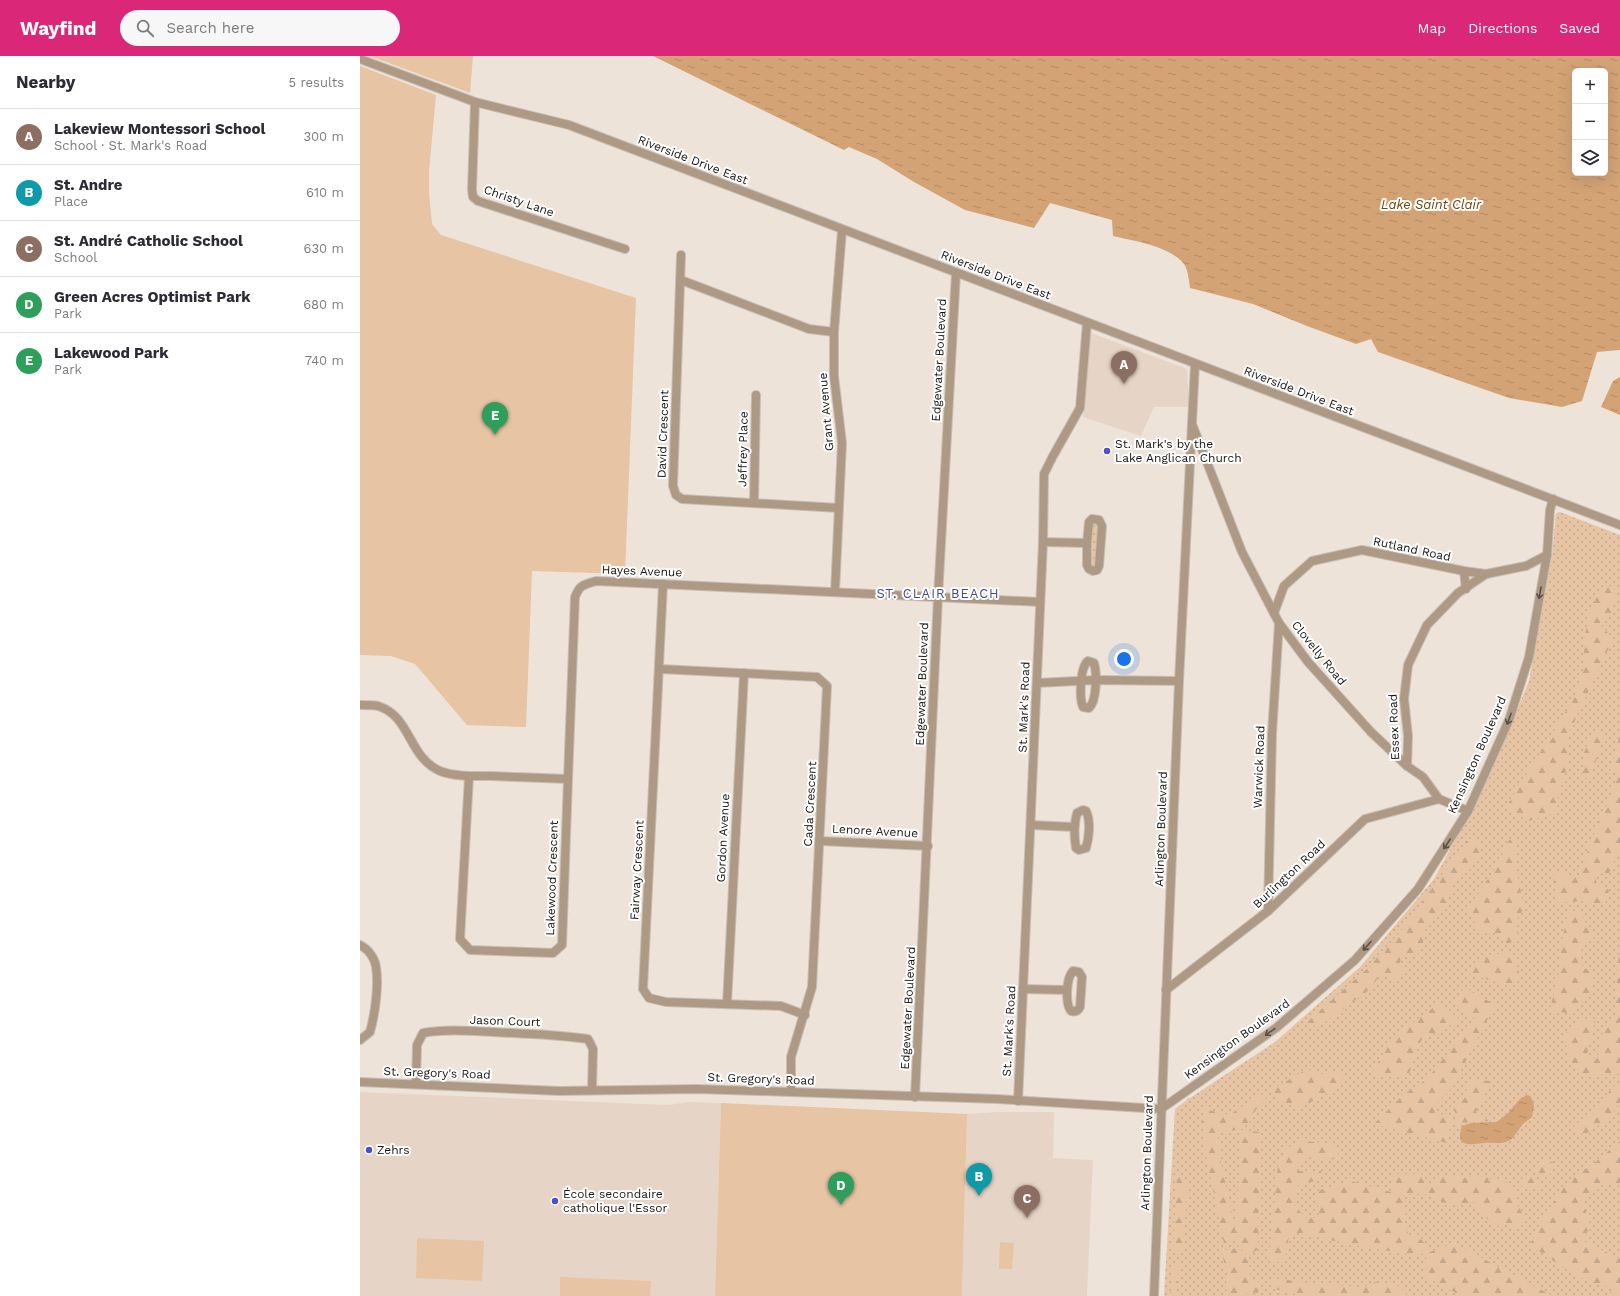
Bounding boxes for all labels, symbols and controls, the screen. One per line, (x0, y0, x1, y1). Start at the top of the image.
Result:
search box (120, 10, 400, 46)
text: Wayfind (20, 17, 96, 40)
icon: search (134, 17, 156, 39)
text: Search here (166, 19, 254, 37)
text: Map (1418, 20, 1446, 36)
text: Directions (1468, 20, 1537, 36)
text: Saved (1559, 20, 1600, 36)
map controls (1572, 68, 1608, 176)
button: + (1572, 68, 1608, 104)
text: Nearby (16, 72, 75, 92)
text: 5 results (289, 75, 344, 90)
button: − (1572, 104, 1608, 140)
text: Lakeview Montessori School (54, 120, 265, 138)
text: A (25, 129, 33, 144)
text: 300 m (303, 129, 344, 144)
street label: Riverside Drive East (636, 133, 750, 187)
text: School · St. Mark's Road (54, 138, 207, 153)
button: layers (1572, 140, 1608, 176)
text: St. Andre (54, 176, 123, 194)
street label: Christy Lane (482, 182, 556, 220)
text: B (25, 185, 33, 200)
text: 610 m (306, 185, 344, 200)
text: Place (54, 194, 88, 209)
water label: Lake Saint Clair (1381, 197, 1482, 212)
text: St. André Catholic School (54, 232, 243, 250)
text: C (25, 241, 33, 256)
text: 630 m (304, 241, 344, 256)
street label: Riverside Drive East (939, 248, 1053, 302)
text: School (54, 250, 97, 265)
text: Green Acres Optimist Park (54, 288, 251, 306)
text: D (24, 297, 34, 312)
text: 680 m (303, 297, 344, 312)
street label: Edgewater Boulevard (929, 298, 949, 422)
text: Park (54, 306, 82, 321)
text: Lakewood Park (54, 344, 169, 362)
pin: A (1111, 351, 1137, 384)
text: E (25, 353, 33, 368)
text: 740 m (305, 353, 344, 368)
text: Park (54, 362, 82, 377)
street label: Riverside Drive East (1242, 364, 1356, 418)
street label: Grant Avenue (816, 372, 836, 452)
street label: David Crescent (654, 390, 672, 478)
pin: E (482, 402, 508, 435)
street label: Jeffrey Place (735, 411, 751, 487)
place label: St. Mark's by the Lake Anglican Church (1115, 437, 1242, 465)
marker: St. Mark's by the Lake Anglican Church (1102, 446, 1112, 456)
street label: Rutland Road (1372, 534, 1452, 564)
street label: Hayes Avenue (601, 563, 683, 579)
district label: ST. CLAIR BEACH (876, 586, 1000, 601)
one-way arrow (1536, 586, 1544, 599)
street label: Clovelly Road (1289, 618, 1349, 688)
street label: Edgewater Boulevard (913, 622, 931, 746)
your location (1114, 649, 1134, 669)
street label: St. Mark's Road (1015, 661, 1033, 753)
street label: Essex Road (1386, 694, 1402, 760)
street label: Kensington Boulevard (1445, 694, 1509, 816)
one-way arrow (1504, 712, 1512, 724)
street label: Warwick Road (1251, 725, 1267, 809)
street label: Cada Crescent (801, 761, 819, 847)
street label: Arlington Boulevard (1152, 771, 1170, 887)
street label: Gordon Avenue (714, 793, 732, 883)
street label: Lakewood Crescent (543, 820, 561, 936)
street label: Fairway Crescent (627, 820, 647, 920)
street label: Lenore Avenue (832, 822, 918, 840)
street label: Burlington Road (1250, 837, 1328, 911)
one-way arrow (1443, 838, 1451, 849)
one-way arrow (1362, 941, 1372, 951)
street label: Edgewater Boulevard (898, 946, 918, 1070)
street label: St. Mark's Road (1000, 985, 1018, 1077)
street label: Kensington Boulevard (1182, 996, 1292, 1082)
street label: Jason Court (469, 1013, 541, 1029)
one-way arrow (1265, 1028, 1276, 1036)
street label: St. Gregory's Road (383, 1064, 491, 1082)
street label: St. Gregory's Road (707, 1070, 815, 1088)
street label: Arlington Boulevard (1138, 1095, 1156, 1211)
place label: Zehrs (377, 1143, 410, 1157)
marker: Zehrs (364, 1145, 374, 1155)
pin: B (966, 1163, 992, 1196)
pin: D (828, 1172, 854, 1205)
pin: C (1014, 1185, 1040, 1218)
place label: École secondaire catholique l'Essor (563, 1187, 667, 1215)
marker: École secondaire catholique l'Essor (550, 1196, 560, 1206)

